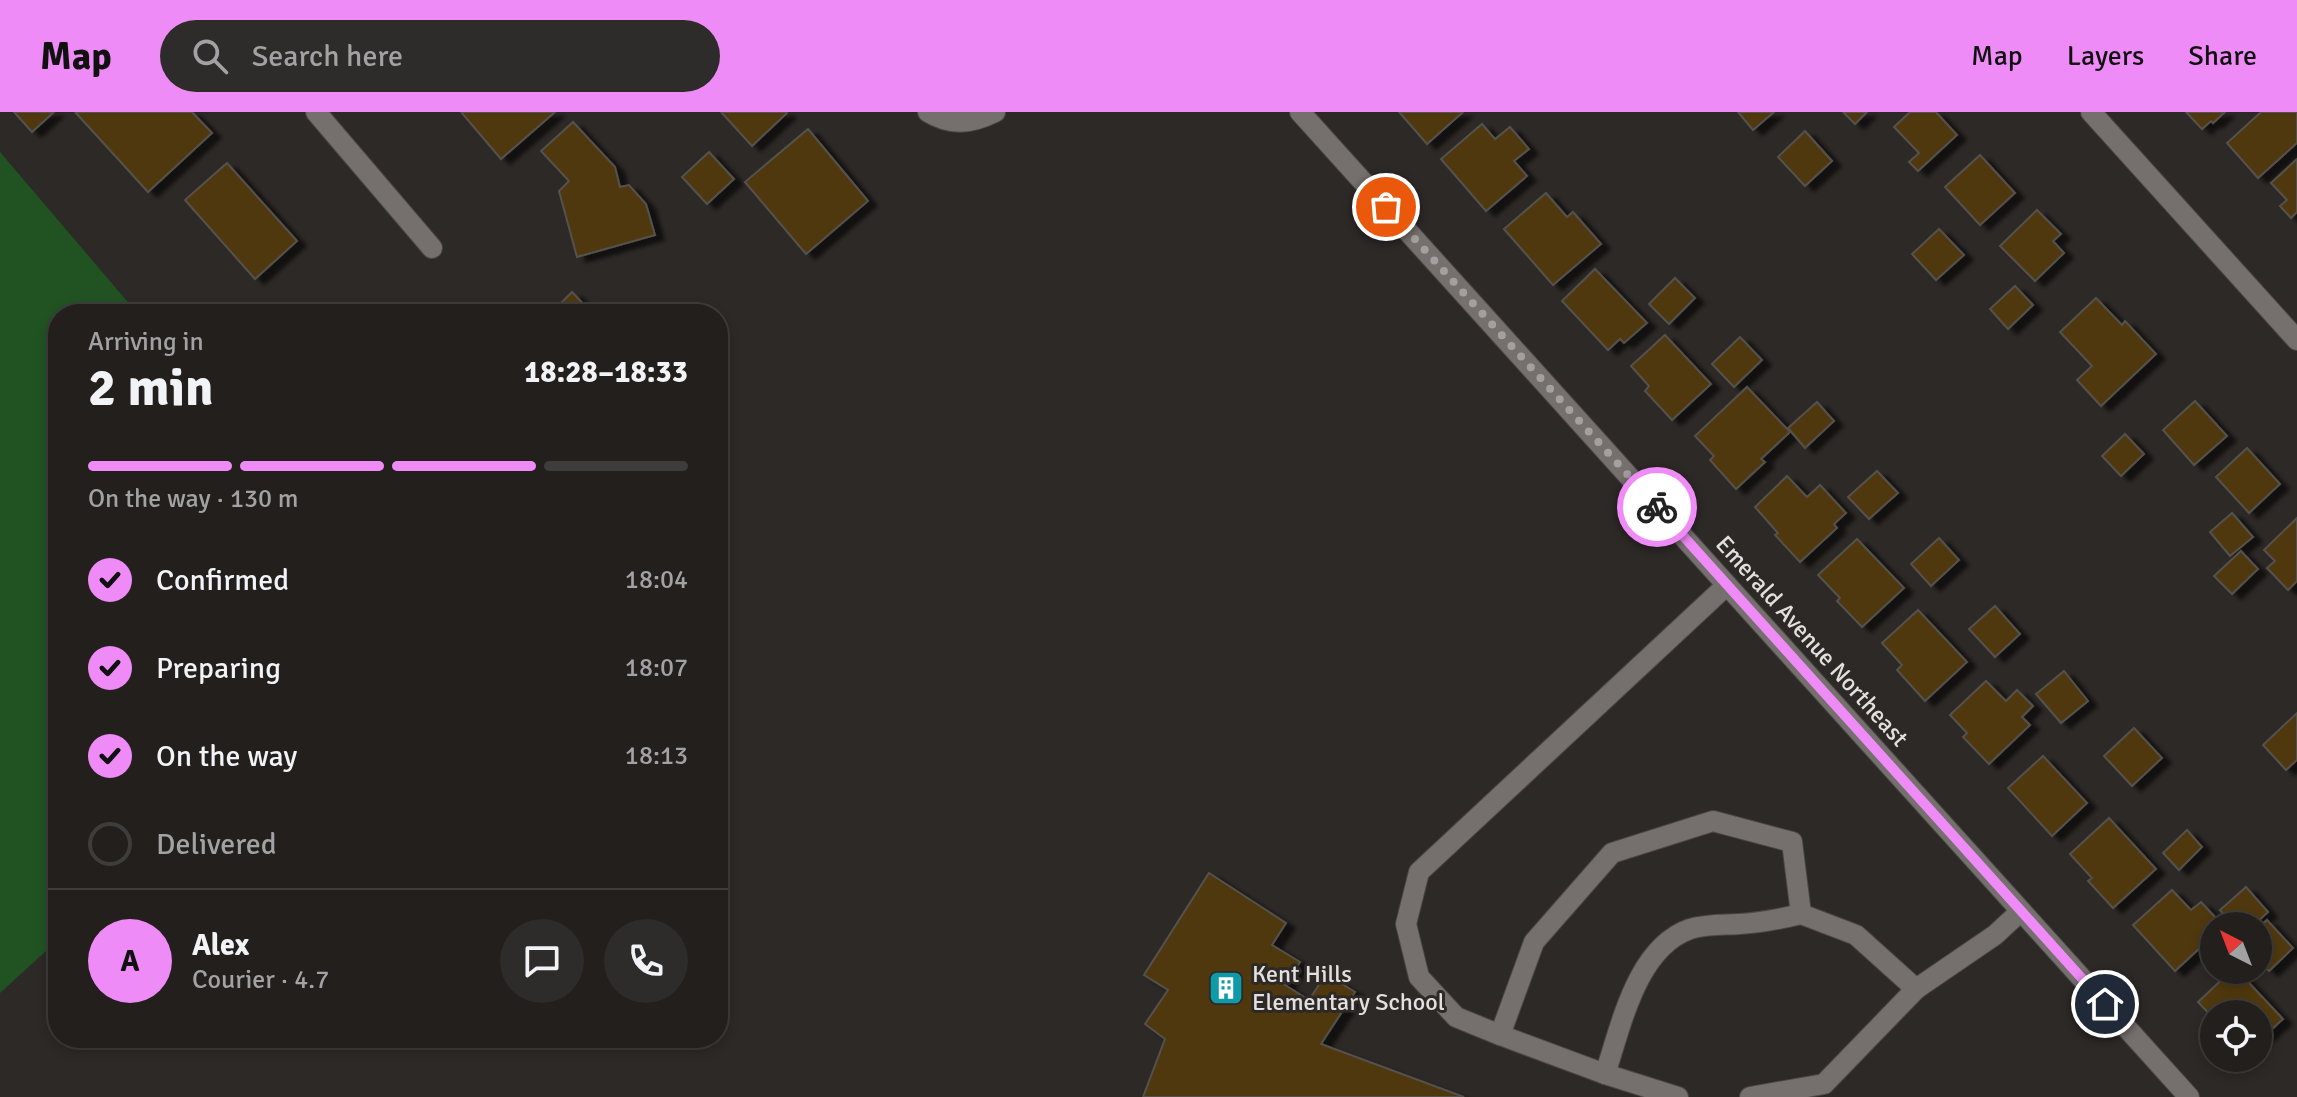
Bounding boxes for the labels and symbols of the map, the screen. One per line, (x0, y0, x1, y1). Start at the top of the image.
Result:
pin (1352, 173, 1420, 241)
courier (1617, 467, 1697, 547)
street label: Emerald Avenue Northeast (1709, 529, 1915, 753)
north arrow (2200, 912, 2272, 984)
place label: Kent Hills Elementary School (1252, 959, 1445, 1017)
building icon: Kent Hills Elementary School (1207, 969, 1245, 1007)
pin (2071, 970, 2139, 1038)

